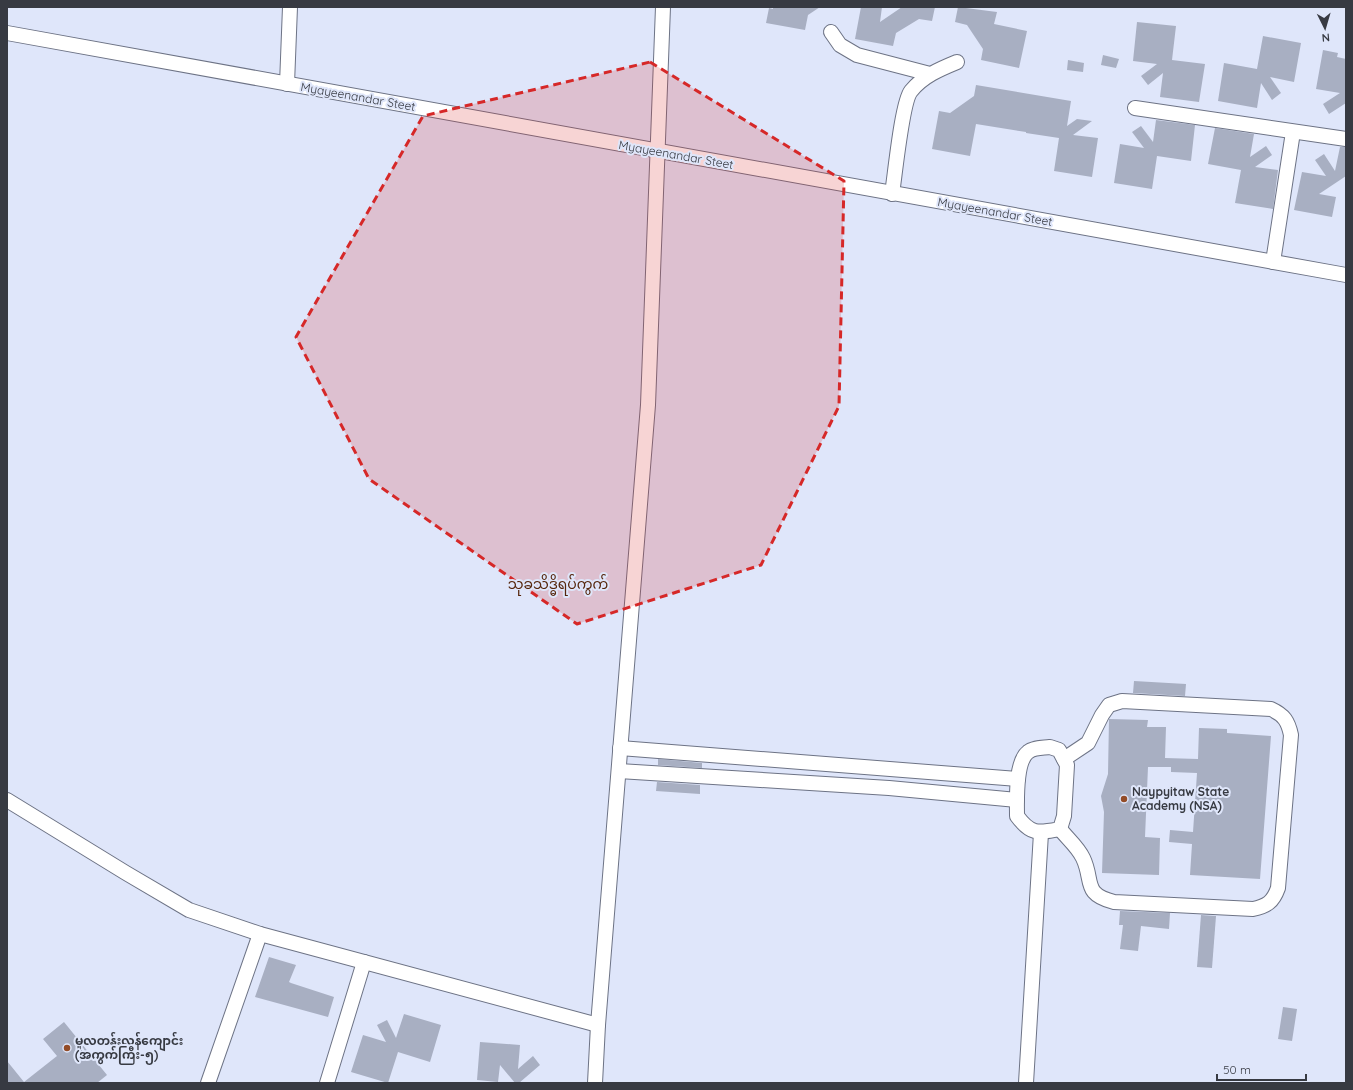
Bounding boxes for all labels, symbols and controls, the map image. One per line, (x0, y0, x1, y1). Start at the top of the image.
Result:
north arrow (1305, 8, 1345, 48)
text: N (1321, 31, 1331, 45)
street label: Myayeenandar Steet (300, 79, 417, 114)
street label: Myayeenandar Steet (618, 137, 735, 172)
street label: Myayeenandar Steet (937, 194, 1054, 229)
district label: သုခသိဒ္ဓိရပ်ကွက် (508, 574, 608, 596)
place label: Naypyitaw State Academy (NSA) (1132, 784, 1229, 813)
marker: Naypyitaw State Academy (NSA) (1119, 794, 1129, 804)
place label: မူလတန်းလွန်ကျောင်း (အကွက်ကြီး-၅) (75, 1031, 183, 1065)
marker: မူလတန်းလွန်ကျောင်း (အကွက်ကြီး-၅) (62, 1043, 72, 1053)
scale bar (1217, 1056, 1306, 1082)
text: 50 m (1223, 1062, 1251, 1077)

